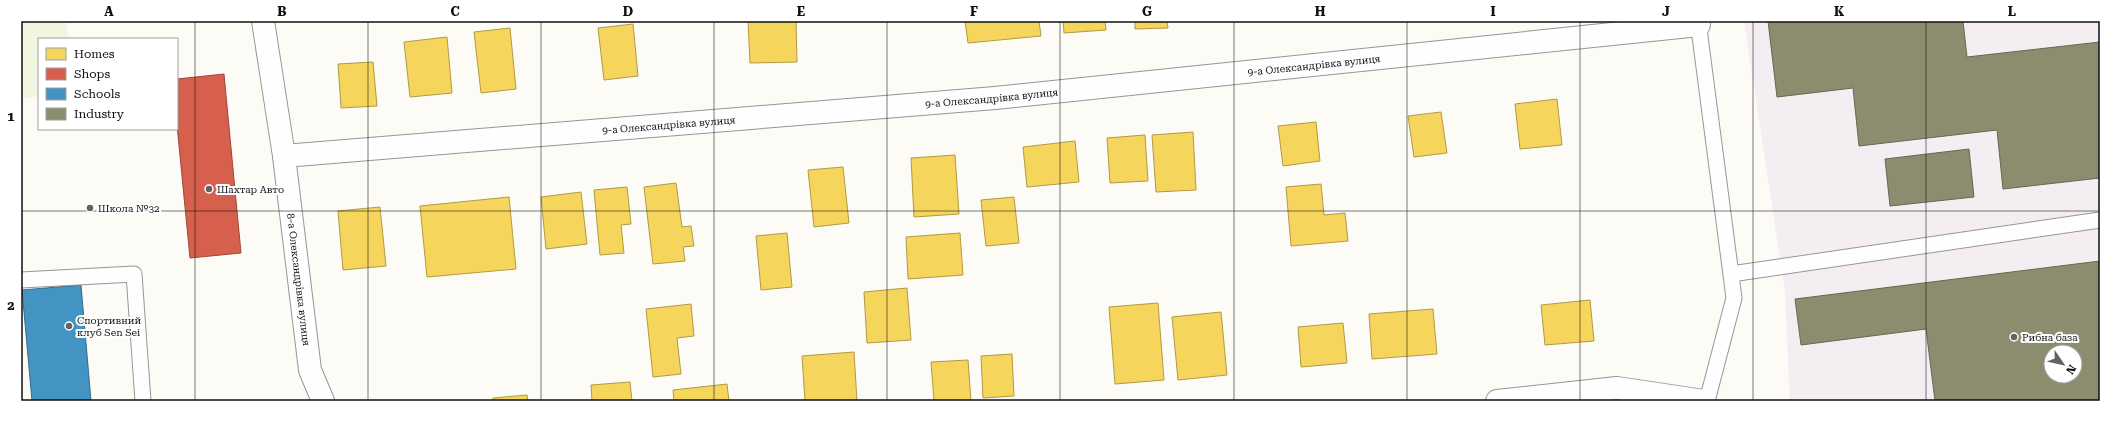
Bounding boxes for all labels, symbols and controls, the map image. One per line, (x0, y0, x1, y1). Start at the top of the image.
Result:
text: A (104, 4, 114, 19)
text: B (277, 4, 287, 19)
text: C (450, 4, 460, 19)
text: D (623, 4, 633, 19)
text: E (797, 4, 805, 19)
text: F (970, 4, 978, 19)
text: G (1142, 4, 1152, 19)
text: H (1315, 4, 1326, 19)
text: I (1490, 4, 1496, 19)
text: J (1662, 4, 1670, 19)
text: K (1834, 4, 1845, 19)
text: L (2008, 4, 2016, 19)
legend (38, 38, 178, 130)
text: Homes (74, 47, 115, 61)
street label: 9-а Олександрівка вулиця (1247, 53, 1381, 78)
text: Shops (74, 67, 110, 81)
street label: 9-а Олександрівка вулиця (925, 86, 1059, 110)
text: Schools (74, 87, 121, 101)
text: Industry (74, 107, 125, 121)
text: 1 (7, 109, 15, 124)
street label: 9-а Олександрівка вулиця (602, 114, 736, 136)
marker: Шахтар Авто (204, 184, 214, 194)
place label: Шахтар Авто (217, 184, 284, 195)
marker: Школа №32 (85, 203, 95, 213)
place label: Школа №32 (98, 203, 160, 214)
street label: 8-а Олександрівка вулиця (285, 213, 312, 347)
text: 2 (7, 298, 15, 313)
place label: Спортивний клуб Sen Sei (77, 315, 142, 338)
marker: Спортивний клуб Sen Sei (64, 321, 74, 331)
marker: Рибна база (2009, 332, 2019, 342)
place label: Рибна база (2022, 332, 2078, 343)
north arrow (2043, 344, 2083, 384)
text: N (2063, 362, 2079, 377)

